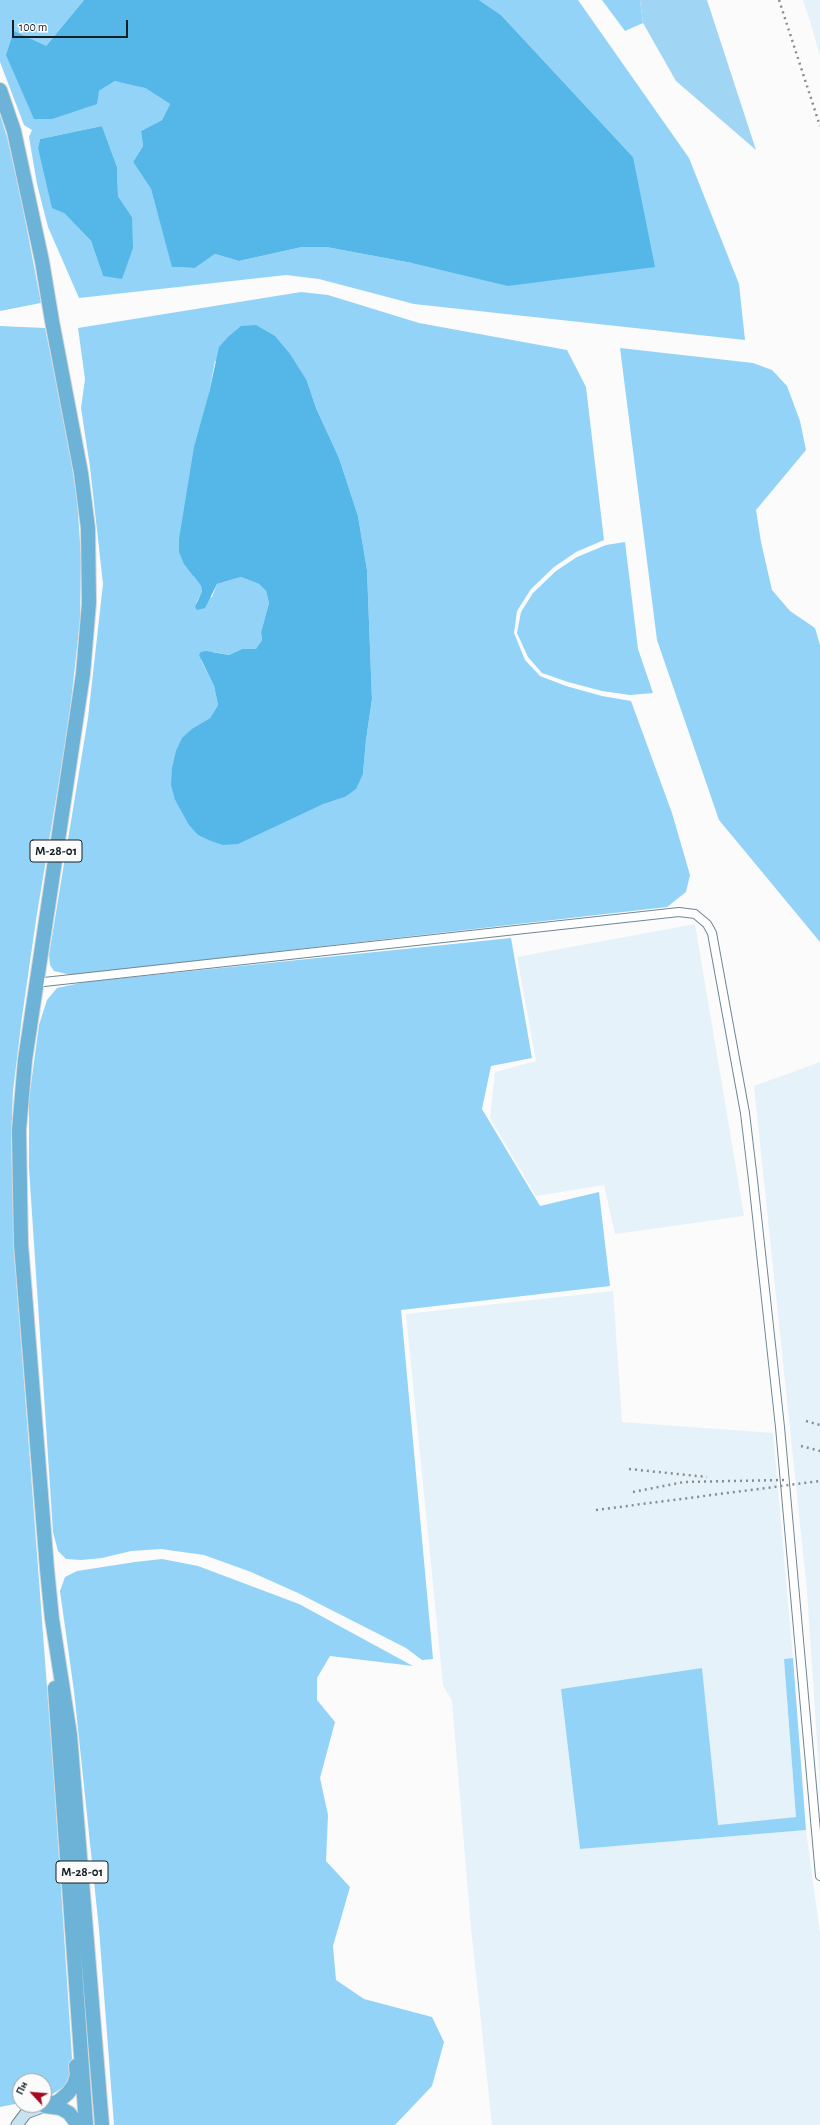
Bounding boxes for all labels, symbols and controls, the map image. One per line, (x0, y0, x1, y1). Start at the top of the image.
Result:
scale bar (14, 12, 130, 38)
text: 100 m (19, 21, 47, 33)
road number: М-28-01 (30, 840, 82, 862)
road number: М-28-01 (56, 1861, 108, 1883)
north arrow (12, 2073, 52, 2113)
text: Пн (14, 2080, 30, 2096)

